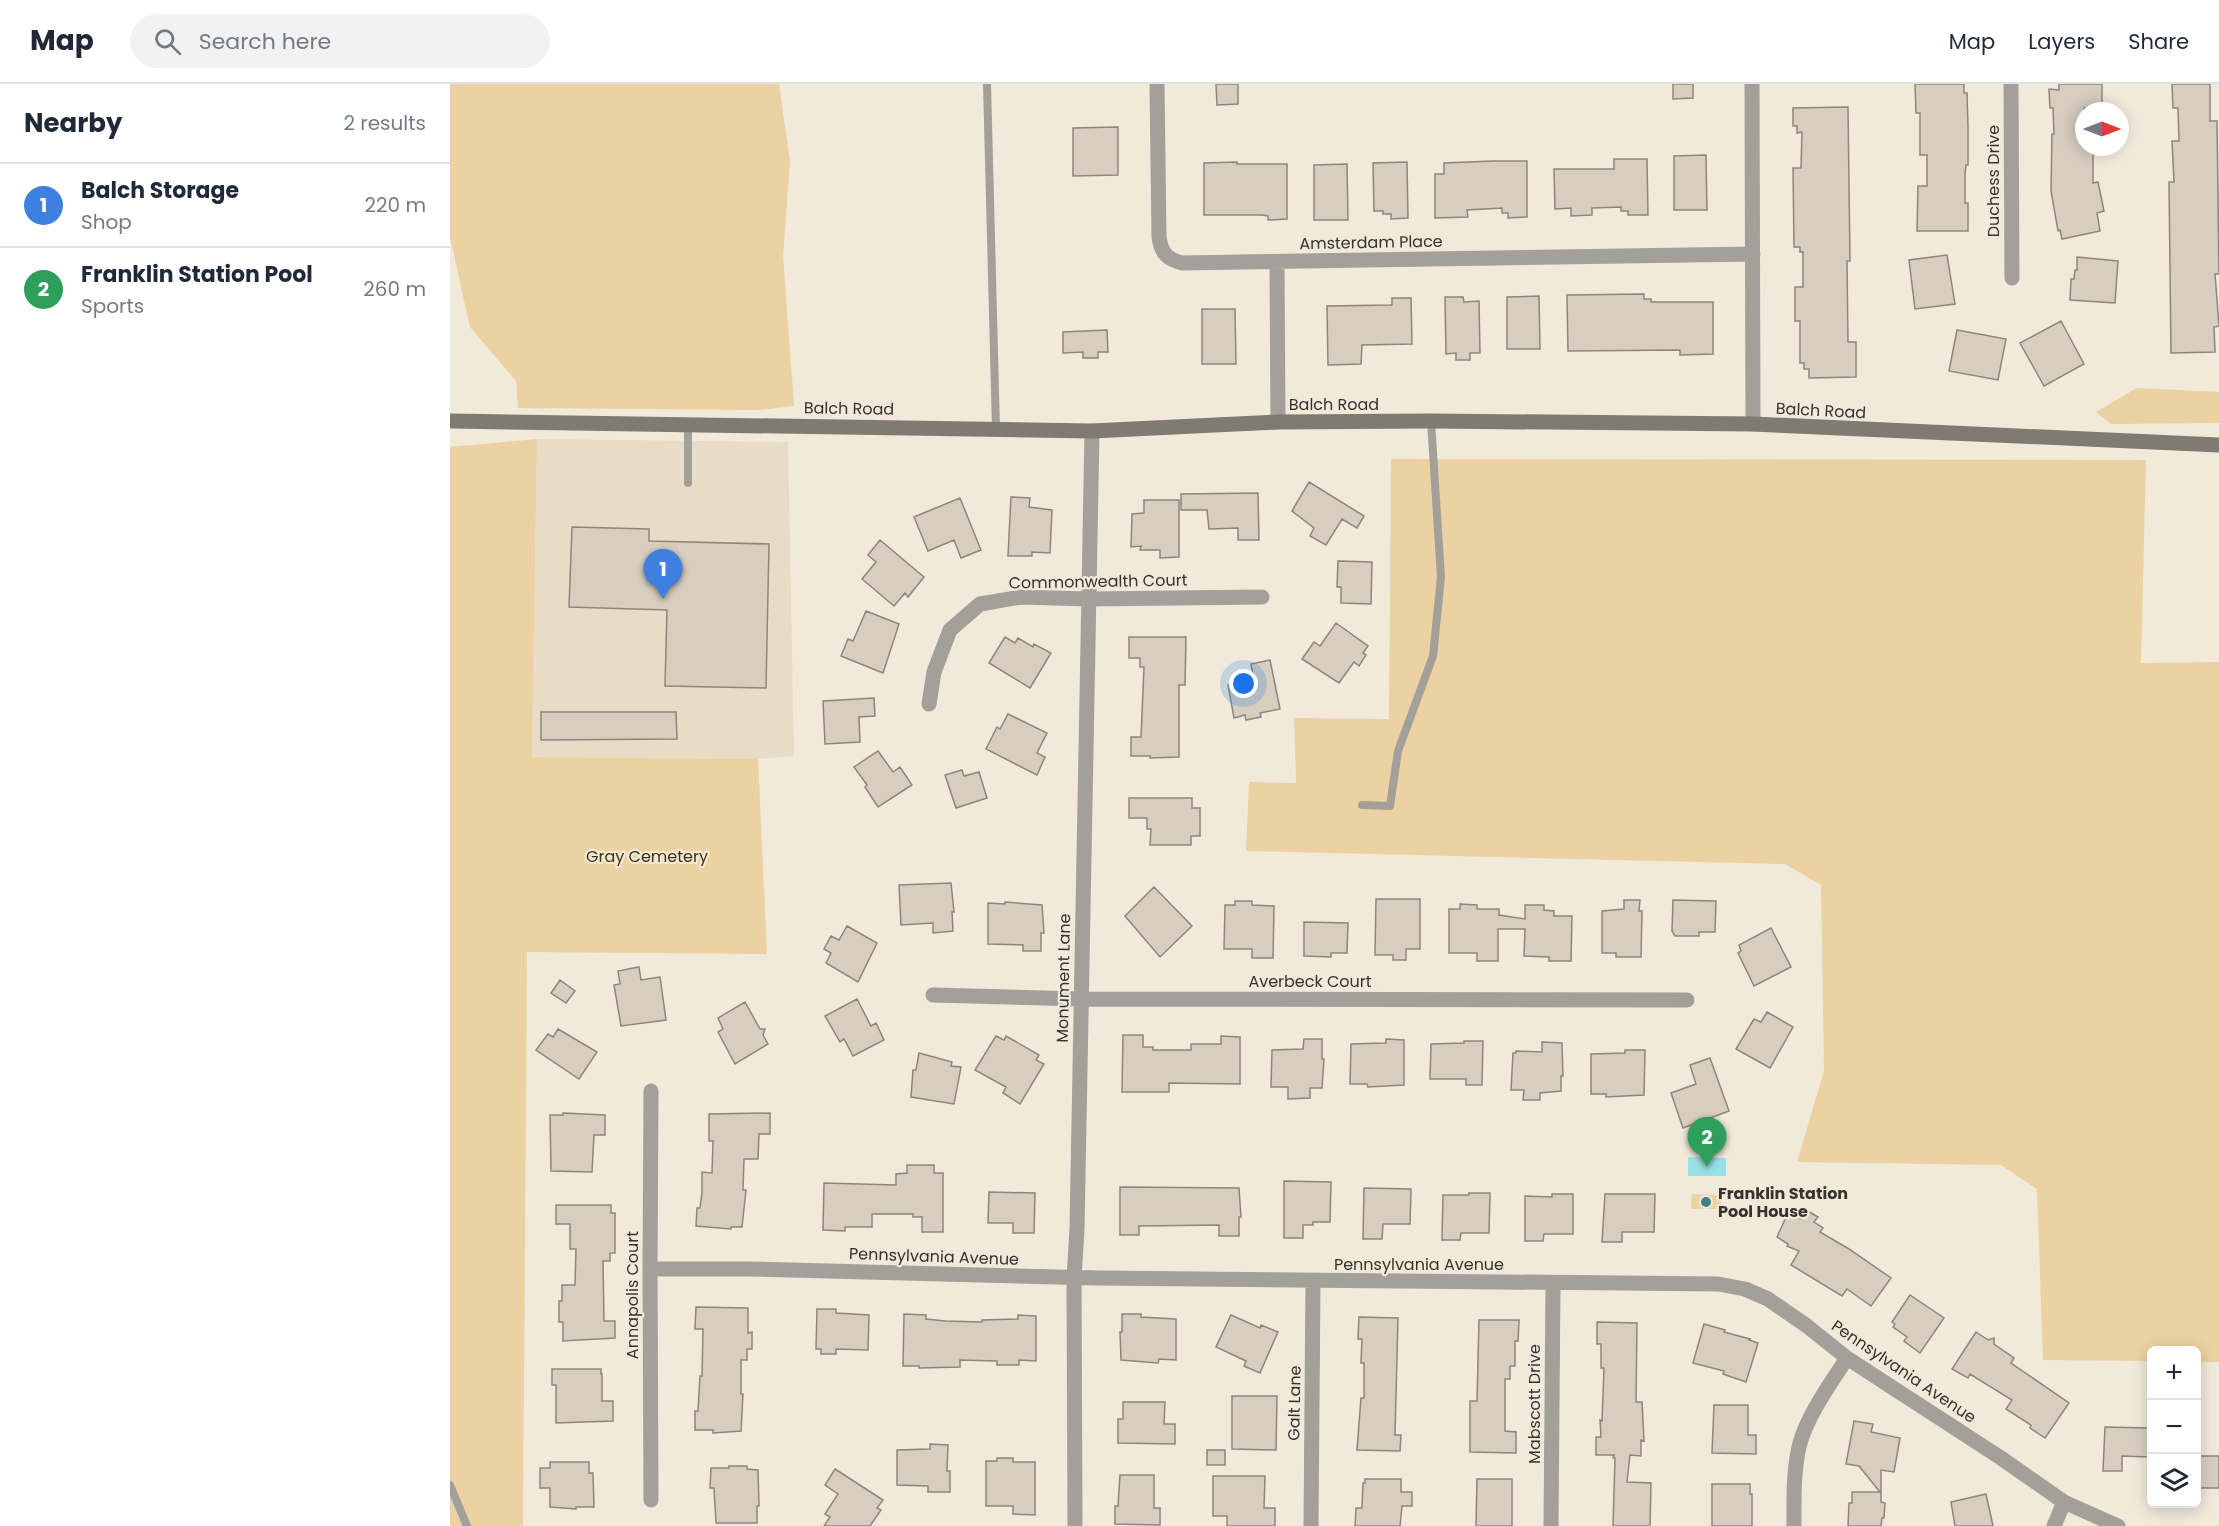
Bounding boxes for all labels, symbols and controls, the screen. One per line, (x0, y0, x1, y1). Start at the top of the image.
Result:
search box (130, 14, 550, 68)
text: Map (30, 21, 94, 60)
icon: search (151, 25, 184, 58)
text: Search here (199, 26, 331, 57)
text: Map (1949, 27, 1995, 56)
text: Layers (2028, 27, 2095, 56)
text: Share (2128, 27, 2189, 56)
north arrow (2075, 102, 2129, 156)
text: Nearby (24, 105, 122, 141)
text: 2 results (343, 109, 426, 137)
street label: Duchess Drive (1982, 125, 2005, 237)
text: Balch Storage (81, 175, 239, 206)
text: 1 (40, 191, 47, 219)
text: 220 m (365, 191, 426, 219)
text: Shop (81, 208, 132, 236)
street label: Amsterdam Place (1299, 230, 1443, 255)
text: Franklin Station Pool (81, 259, 313, 290)
text: 2 (38, 275, 49, 303)
text: 260 m (363, 275, 426, 303)
text: Sports (81, 292, 144, 320)
street label: Balch Road (1289, 393, 1379, 416)
street label: Balch Road (804, 396, 894, 421)
street label: Balch Road (1775, 397, 1867, 424)
pin: 1 (644, 550, 682, 599)
street label: Commonwealth Court (1008, 568, 1188, 595)
your location (1229, 669, 1258, 698)
park label: Gray Cemetery (586, 845, 708, 868)
street label: Monument Lane (1051, 913, 1076, 1043)
street label: Averbeck Court (1248, 970, 1372, 993)
pin: 2 (1688, 1118, 1726, 1167)
place label: Franklin Station Pool House (1718, 1182, 1848, 1223)
marker: Franklin Station Pool House (1699, 1195, 1713, 1209)
street label: Annapolis Court (621, 1231, 644, 1359)
street label: Pennsylvania Avenue (849, 1242, 1019, 1271)
street label: Pennsylvania Avenue (1334, 1253, 1504, 1276)
street label: Pennsylvania Avenue (1827, 1314, 1981, 1429)
street label: Mabscott Drive (1523, 1344, 1546, 1464)
map controls (2147, 1346, 2201, 1508)
button: + (2147, 1346, 2201, 1400)
street label: Galt Lane (1282, 1365, 1307, 1441)
button: − (2147, 1400, 2201, 1454)
button: layers (2147, 1454, 2201, 1508)

